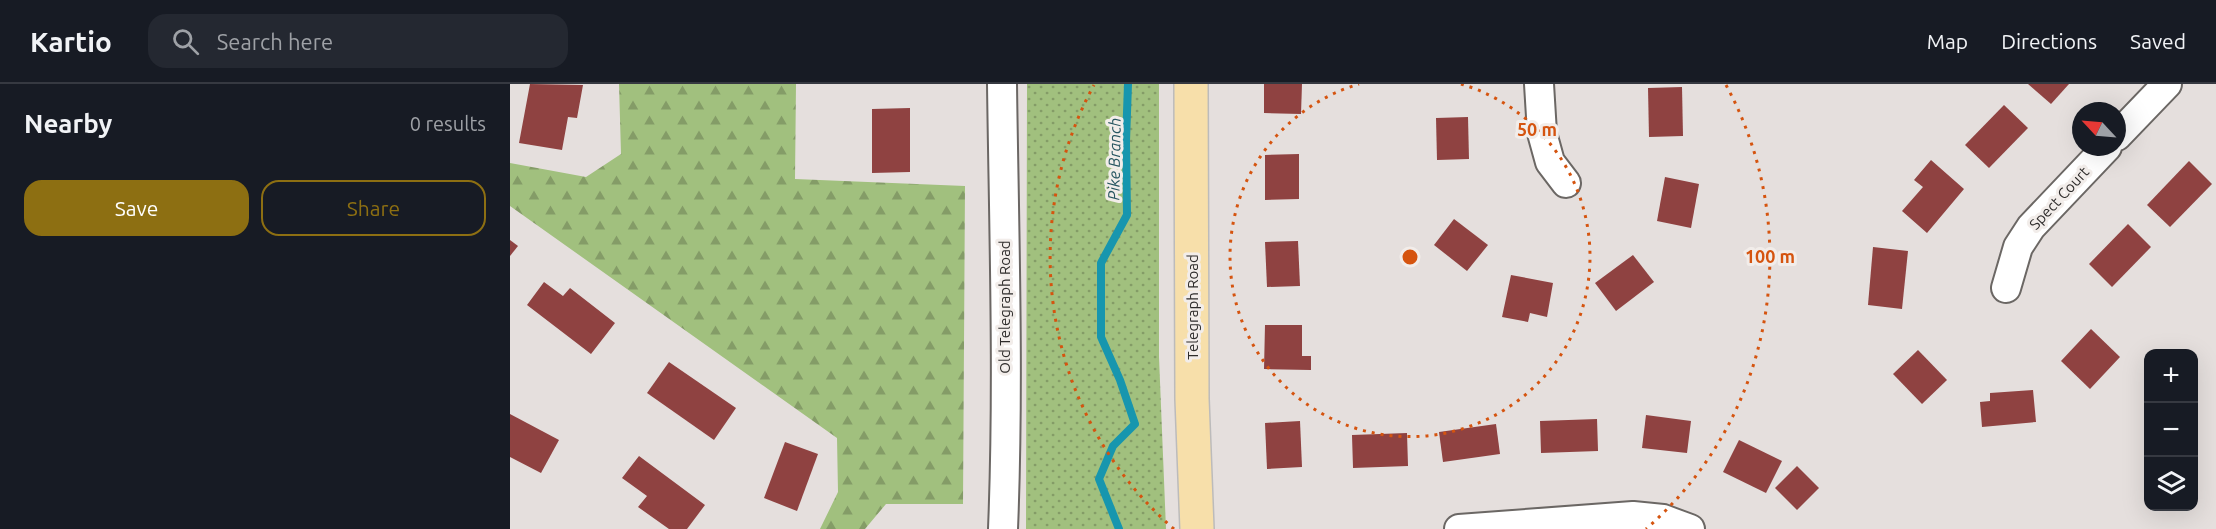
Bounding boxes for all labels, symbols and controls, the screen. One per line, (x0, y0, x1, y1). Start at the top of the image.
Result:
search box (148, 14, 568, 68)
icon: search (169, 25, 202, 58)
text: Kartio (30, 26, 112, 57)
text: Search here (217, 29, 333, 54)
text: Map (1927, 29, 1968, 53)
text: Directions (2001, 29, 2097, 53)
text: Saved (2130, 29, 2186, 53)
north arrow (2072, 102, 2126, 156)
text: Nearby (24, 109, 112, 138)
text: 0 results (410, 112, 486, 135)
water label: Pike Branch (1104, 117, 1124, 201)
text: 50 m (1517, 119, 1557, 139)
street label: Spect Court (2026, 163, 2092, 233)
button: Save (24, 180, 249, 236)
button: Share (261, 180, 486, 236)
street label: Old Telegraph Road (996, 240, 1013, 374)
text: 100 m (1745, 246, 1795, 266)
centre of rings (1400, 247, 1420, 267)
street label: Telegraph Road (1184, 254, 1201, 360)
map controls (2144, 349, 2198, 511)
button: + (2144, 349, 2198, 403)
button: − (2144, 403, 2198, 457)
button: layers (2144, 457, 2198, 511)

